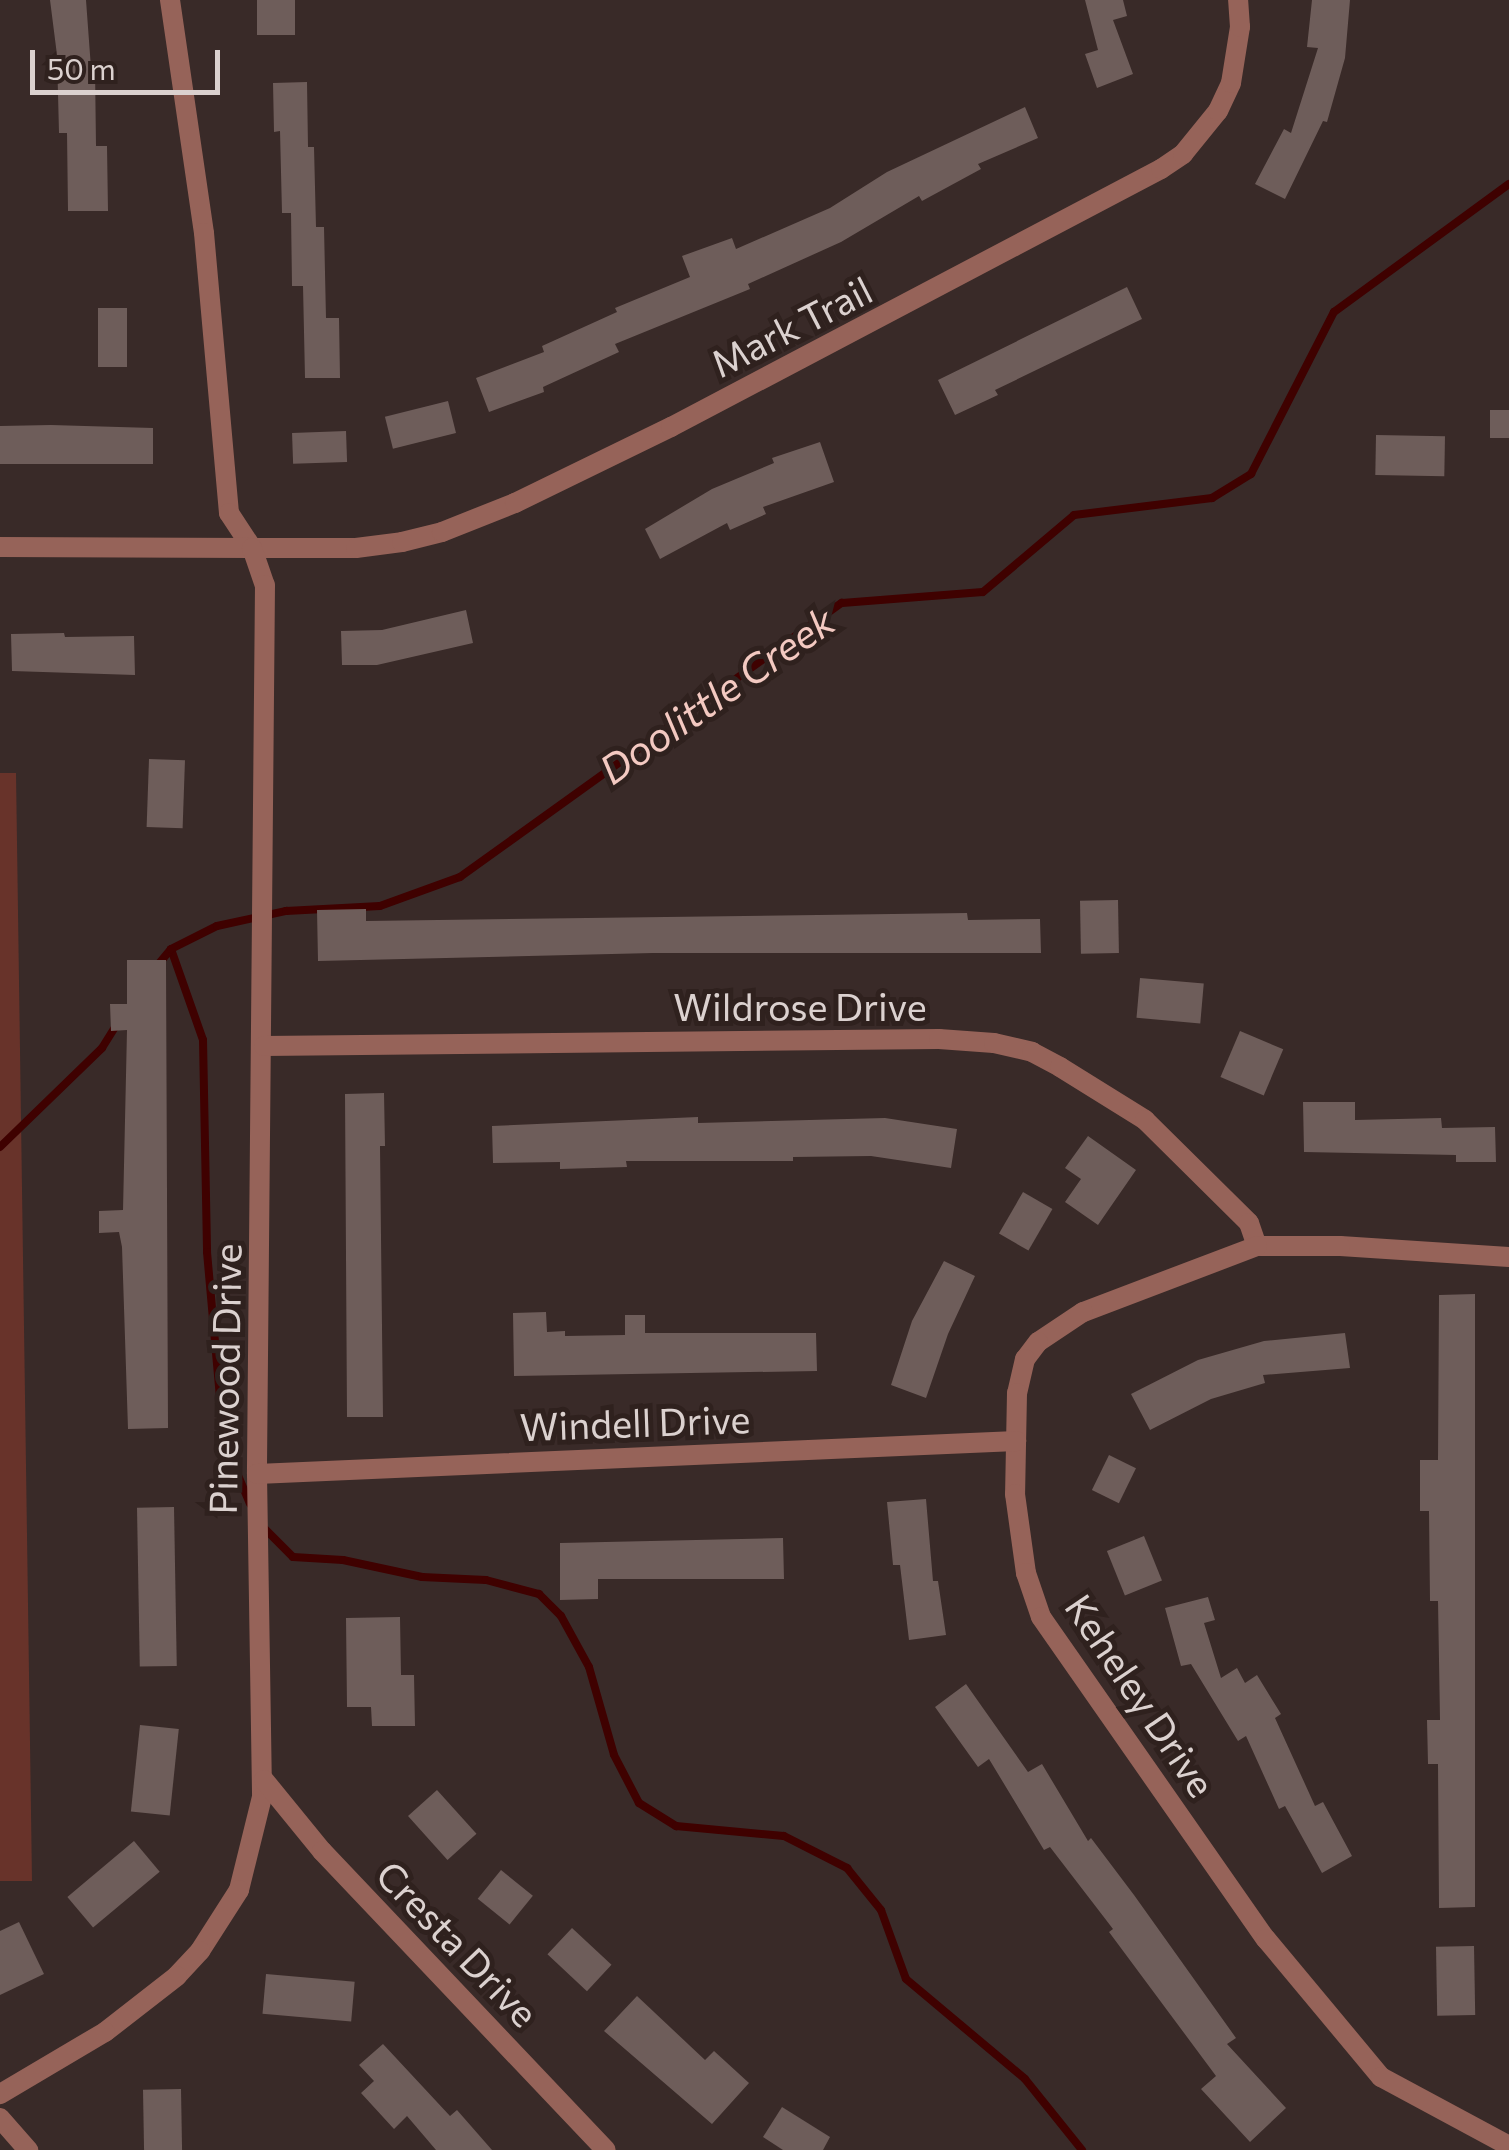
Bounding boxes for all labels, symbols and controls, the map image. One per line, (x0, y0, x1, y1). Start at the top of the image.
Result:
scale bar (35, 30, 225, 92)
text: 50 m (47, 49, 116, 86)
street label: Mark Trail (703, 266, 879, 386)
water label: Doolittle Creek (589, 595, 843, 793)
street label: Wildrose Drive (673, 983, 927, 1029)
street label: Pinewood Drive (199, 1243, 249, 1515)
street label: Windell Drive (519, 1395, 751, 1449)
street label: Keheley Drive (1057, 1585, 1225, 1805)
street label: Cresta Drive (368, 1851, 548, 2035)

